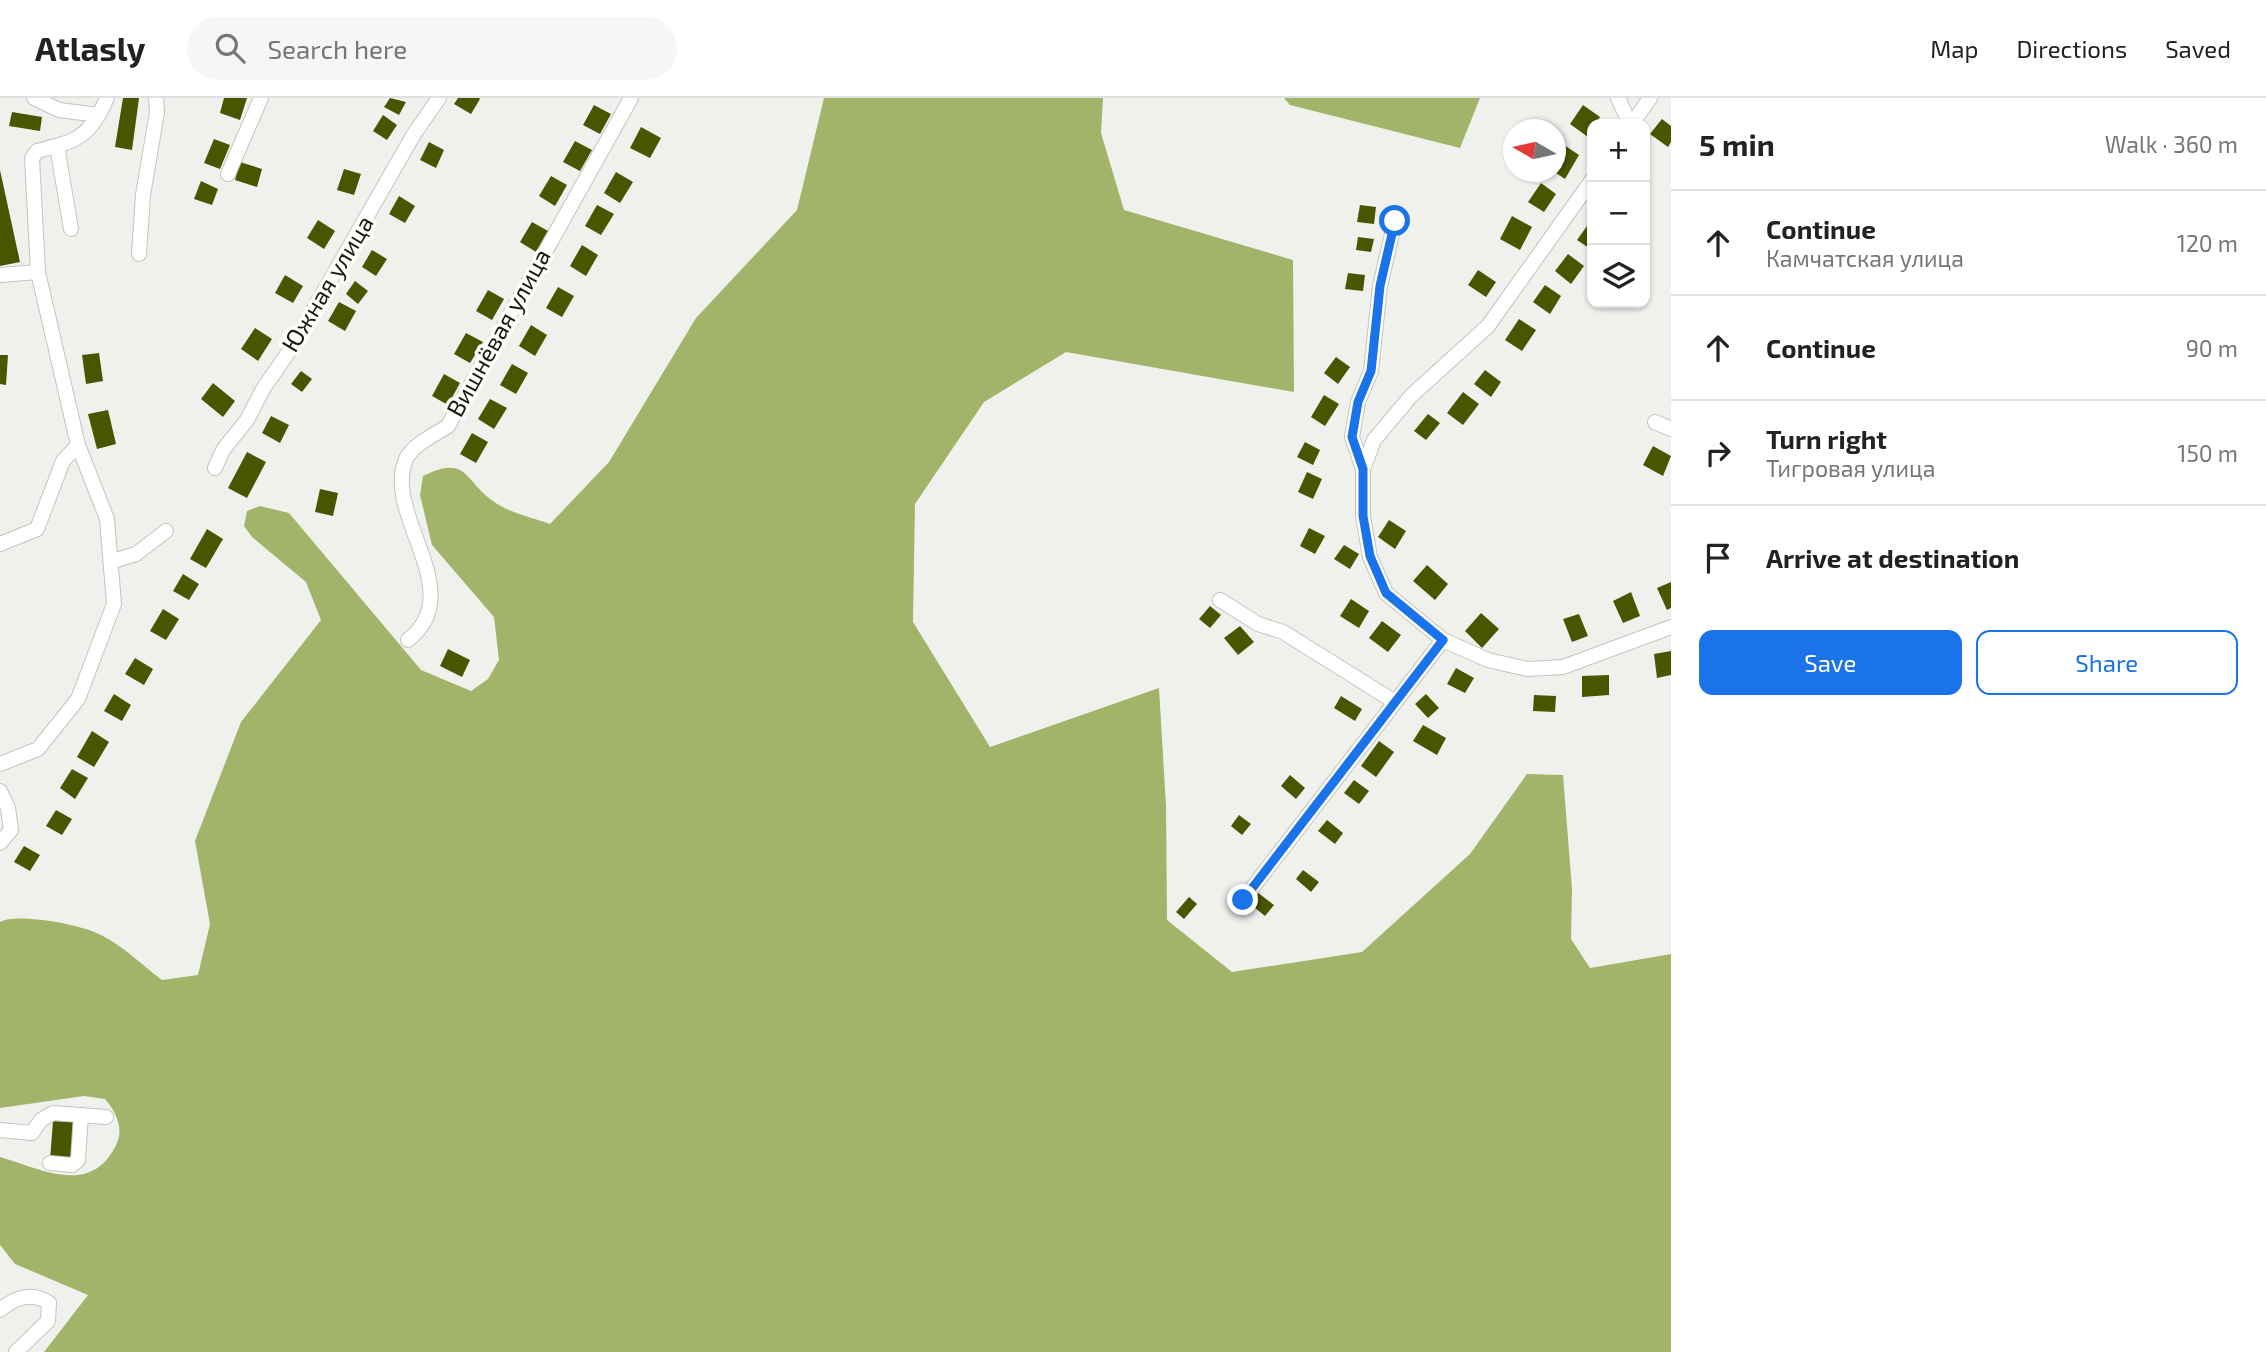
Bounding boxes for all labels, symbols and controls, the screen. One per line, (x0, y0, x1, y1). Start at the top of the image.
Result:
search box (187, 17, 677, 80)
text: Atlasly (35, 28, 145, 68)
icon: search (211, 29, 249, 67)
text: Search here (267, 33, 407, 64)
text: Map (1930, 34, 1978, 63)
text: Directions (2016, 34, 2127, 63)
text: Saved (2165, 34, 2231, 63)
north arrow (1503, 119, 1566, 182)
map controls (1587, 119, 1650, 308)
button: + (1587, 119, 1650, 182)
text: 5 min (1699, 126, 1775, 162)
text: Walk · 360 m (2105, 130, 2238, 158)
button: − (1587, 182, 1650, 245)
route start (1379, 205, 1410, 236)
street label: Южная улица (275, 210, 380, 357)
text: Continue (1766, 213, 1876, 244)
icon: ahead (1699, 224, 1737, 262)
text: 120 m (2177, 229, 2238, 257)
street label: Вишнёвая улица (440, 243, 557, 422)
text: Камчатская улица (1766, 244, 1964, 272)
button: layers (1587, 245, 1650, 308)
icon: ahead (1699, 329, 1737, 367)
text: Continue (1766, 332, 1876, 363)
text: 90 m (2186, 334, 2238, 362)
text: Turn right (1766, 423, 1887, 454)
icon: right (1699, 434, 1737, 472)
text: 150 m (2177, 439, 2238, 467)
text: Тигровая улица (1766, 454, 1935, 482)
icon: arrive (1699, 539, 1737, 577)
text: Arrive at destination (1766, 542, 2019, 573)
button: Save (1699, 630, 1962, 695)
button: Share (1976, 630, 2238, 695)
route end (1227, 884, 1258, 915)

